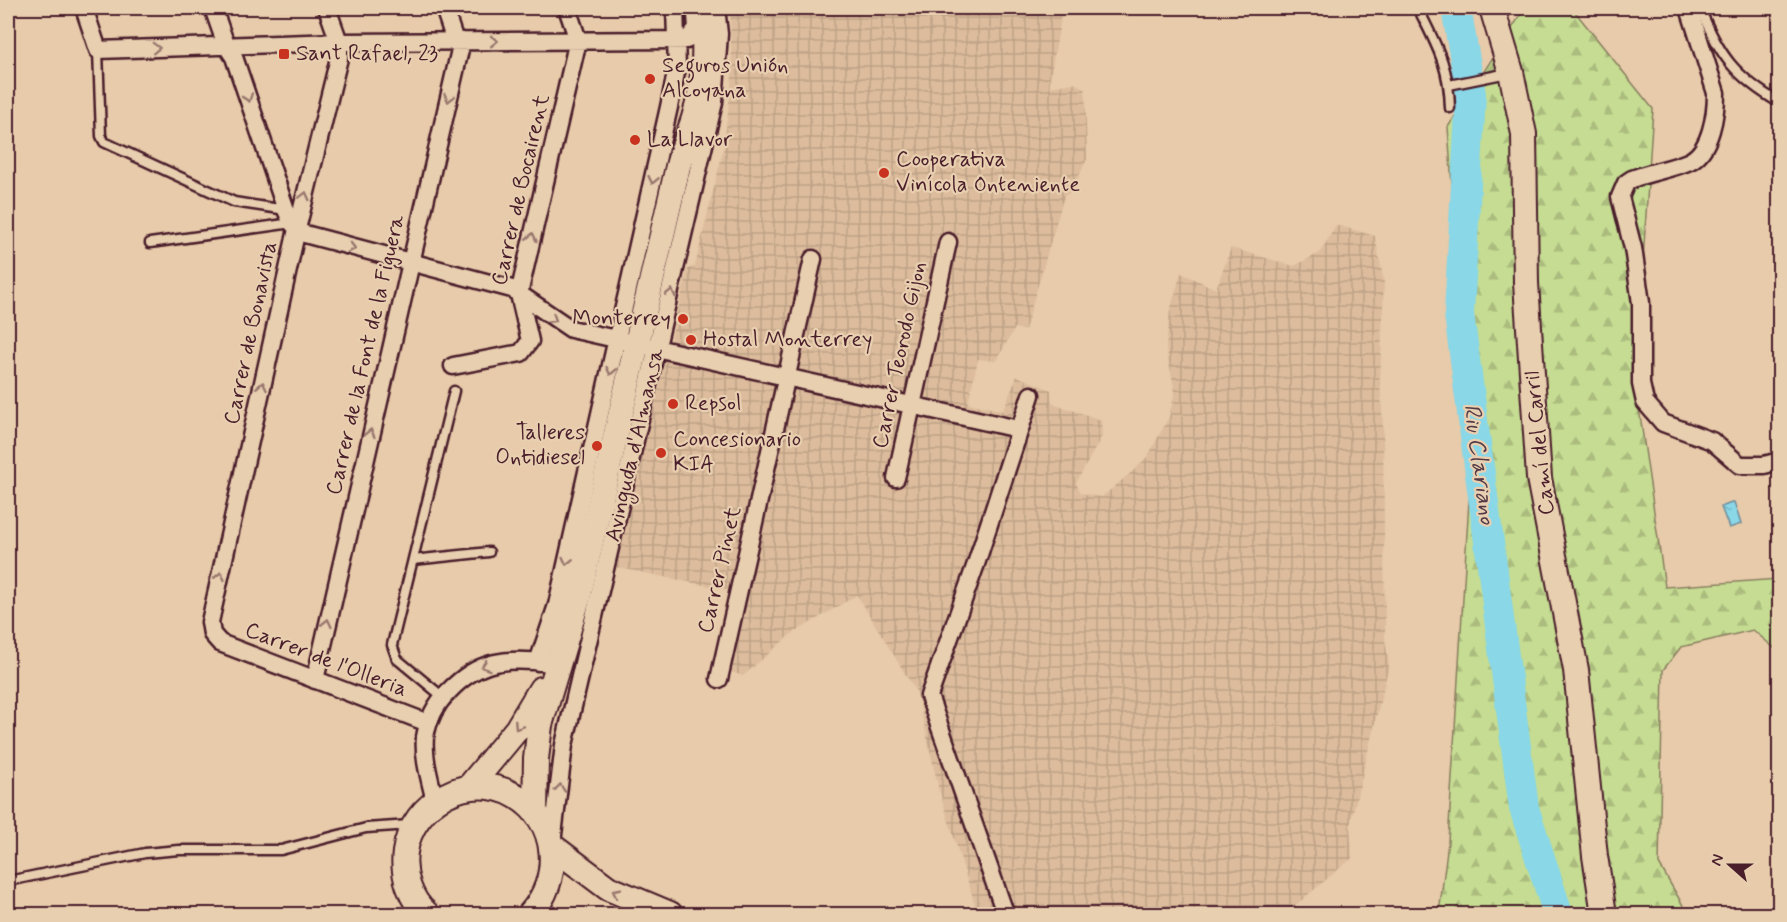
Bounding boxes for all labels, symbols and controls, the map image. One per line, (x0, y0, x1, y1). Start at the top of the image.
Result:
one-way arrow (490, 34, 499, 47)
place label: Sant Rafael, 23 (296, 40, 438, 68)
one-way arrow (152, 41, 161, 54)
marker: Sant Rafael, 23 (277, 47, 291, 61)
place label: Seguros Unión Alcoyana (662, 52, 788, 105)
marker: Seguros Unión Alcoyana (643, 72, 657, 86)
one-way arrow (241, 92, 254, 103)
street label: Carrer de Bocairent (485, 92, 557, 288)
one-way arrow (444, 93, 457, 103)
place label: La Llavor (647, 126, 733, 154)
marker: La Llavor (628, 133, 642, 147)
place label: Cooperativa Vinícola Onteniente (896, 146, 1080, 199)
marker: Cooperativa Vinícola Onteniente (877, 166, 891, 180)
one-way arrow (647, 175, 660, 185)
one-way arrow (297, 191, 310, 201)
street label: Carrer de la Font de la Figuera (320, 211, 413, 498)
one-way arrow (525, 232, 538, 242)
street label: Carrer de Bonavista (218, 239, 284, 427)
one-way arrow (346, 240, 356, 253)
street label: Carrer Teorodo Gijon (867, 259, 933, 451)
one-way arrow (664, 288, 677, 298)
place label: Monterrey (572, 305, 671, 333)
one-way arrow (546, 311, 557, 322)
marker: Monterrey (676, 312, 690, 326)
place label: Hostal Monterrey (703, 326, 872, 354)
marker: Hostal Monterrey (684, 333, 698, 347)
street label: Avinguda d'Almansa (599, 345, 674, 545)
one-way arrow (605, 365, 618, 375)
street label: Camí del Carril (1519, 369, 1561, 517)
one-way arrow (255, 381, 268, 391)
place label: Repsol (685, 390, 741, 418)
marker: Repsol (666, 397, 680, 411)
water label: Riu Clariano (1455, 402, 1503, 527)
place label: Talleres Ontidiesel (495, 419, 585, 472)
place label: Concesionario KIA (673, 426, 801, 479)
one-way arrow (363, 428, 376, 438)
marker: Talleres Ontidiesel (590, 439, 604, 453)
marker: Concesionario KIA (654, 446, 668, 460)
street label: Carrer Pinet (692, 504, 748, 636)
one-way arrow (561, 555, 574, 565)
one-way arrow (213, 572, 226, 582)
street label: Carrer de l'Olleria (241, 616, 411, 704)
one-way arrow (320, 618, 333, 628)
one-way arrow (480, 659, 491, 671)
one-way arrow (514, 720, 525, 731)
one-way arrow (553, 784, 565, 793)
north arrow (1700, 835, 1760, 895)
text: N (1706, 851, 1729, 869)
one-way arrow (612, 888, 623, 899)

